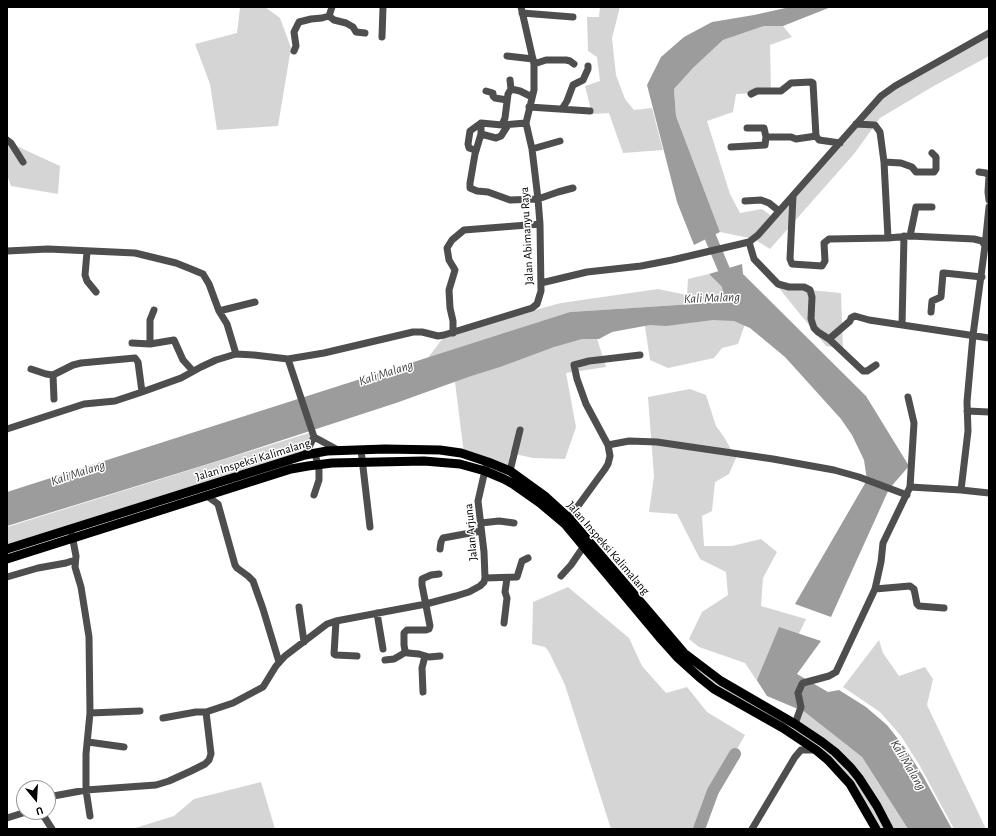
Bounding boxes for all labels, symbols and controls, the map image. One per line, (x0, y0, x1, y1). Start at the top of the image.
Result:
street label: Jalan Abimanyu Raya (517, 187, 537, 285)
water label: Kali Malang (684, 289, 740, 307)
water label: Kali Malang (357, 357, 415, 389)
street label: Jalan Inspeksi Kalimalang (194, 436, 312, 484)
water label: Kali Malang (49, 457, 107, 489)
street label: Jalan Inspeksi Kalimalang (563, 498, 653, 598)
street label: Jalan Arjuna (461, 503, 481, 561)
water label: Kali Malang (887, 737, 929, 793)
north arrow (16, 780, 56, 820)
text: U (35, 805, 45, 817)

